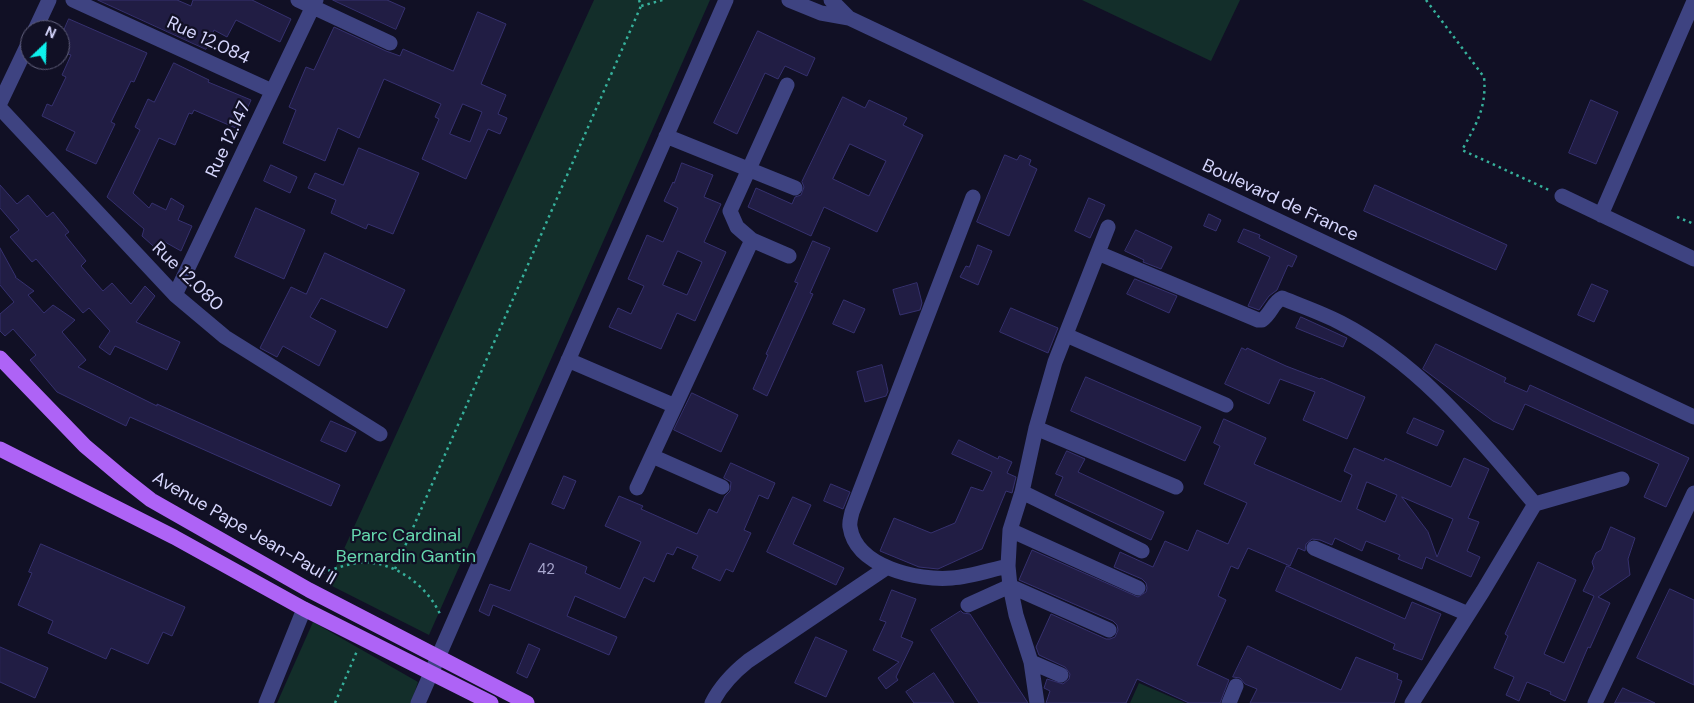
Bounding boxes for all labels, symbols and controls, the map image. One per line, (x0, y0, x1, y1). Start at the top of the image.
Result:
street label: Rue 12.084 (163, 12, 253, 70)
north arrow (20, 20, 70, 70)
text: N (42, 22, 59, 43)
street label: Rue 12.147 (202, 99, 256, 181)
street label: Boulevard de France (1198, 155, 1362, 247)
street label: Rue 12.080 (147, 238, 227, 316)
street label: Avenue Pape Jean-Paul II (148, 468, 340, 590)
park label: Parc Cardinal Bernardin Gantin (336, 525, 476, 568)
house number: 42 (537, 561, 555, 579)

